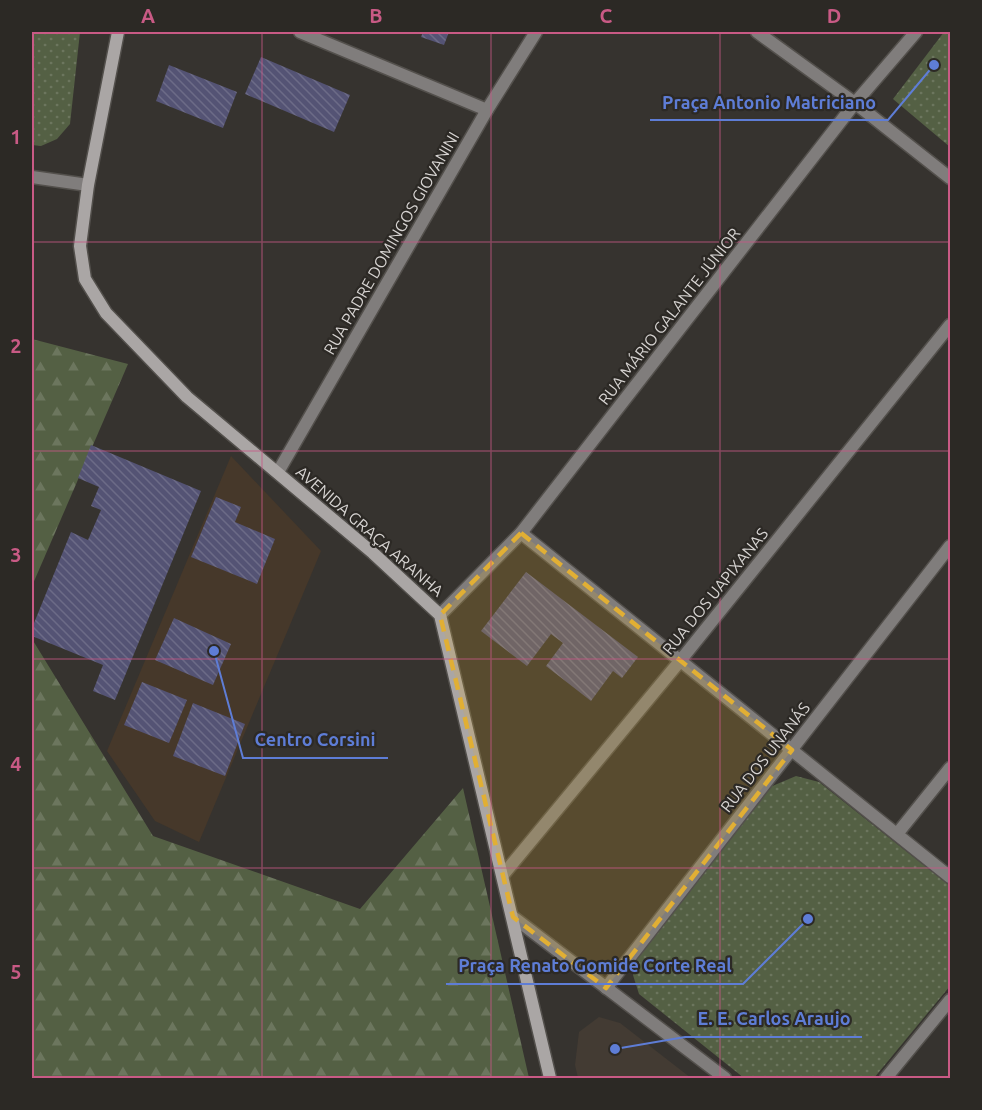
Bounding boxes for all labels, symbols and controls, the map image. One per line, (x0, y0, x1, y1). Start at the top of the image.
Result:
text: A (141, 4, 155, 27)
text: B (369, 4, 383, 27)
text: C (600, 4, 613, 27)
text: D (827, 4, 841, 27)
callout: Praça Antonio Matriciano (650, 84, 888, 120)
text: Praça Antonio Matriciano (662, 92, 876, 113)
text: 1 (10, 125, 22, 148)
street label: RUA PADRE DOMINGOS GIOVANINI (320, 128, 462, 358)
street label: RUA MÁRIO GALANTE JÚNIOR (593, 223, 744, 408)
text: 2 (10, 334, 22, 357)
street label: AVENIDA GRAÇA ARANHA (293, 462, 448, 600)
street label: RUA DOS UAPIXANAS (659, 524, 771, 658)
text: 3 (10, 543, 22, 566)
street label: RUA DOS UNANÁS (715, 697, 813, 815)
callout: Centro Corsini (243, 722, 388, 758)
text: Centro Corsini (255, 729, 375, 749)
text: 4 (10, 752, 22, 775)
callout: Praça Renato Gomide Corte Real (446, 948, 743, 984)
text: Praça Renato Gomide Corte Real (458, 955, 732, 976)
text: 5 (10, 960, 22, 983)
callout: E. E. Carlos Araujo (685, 1001, 862, 1037)
text: E. E. Carlos Araujo (697, 1008, 851, 1028)

